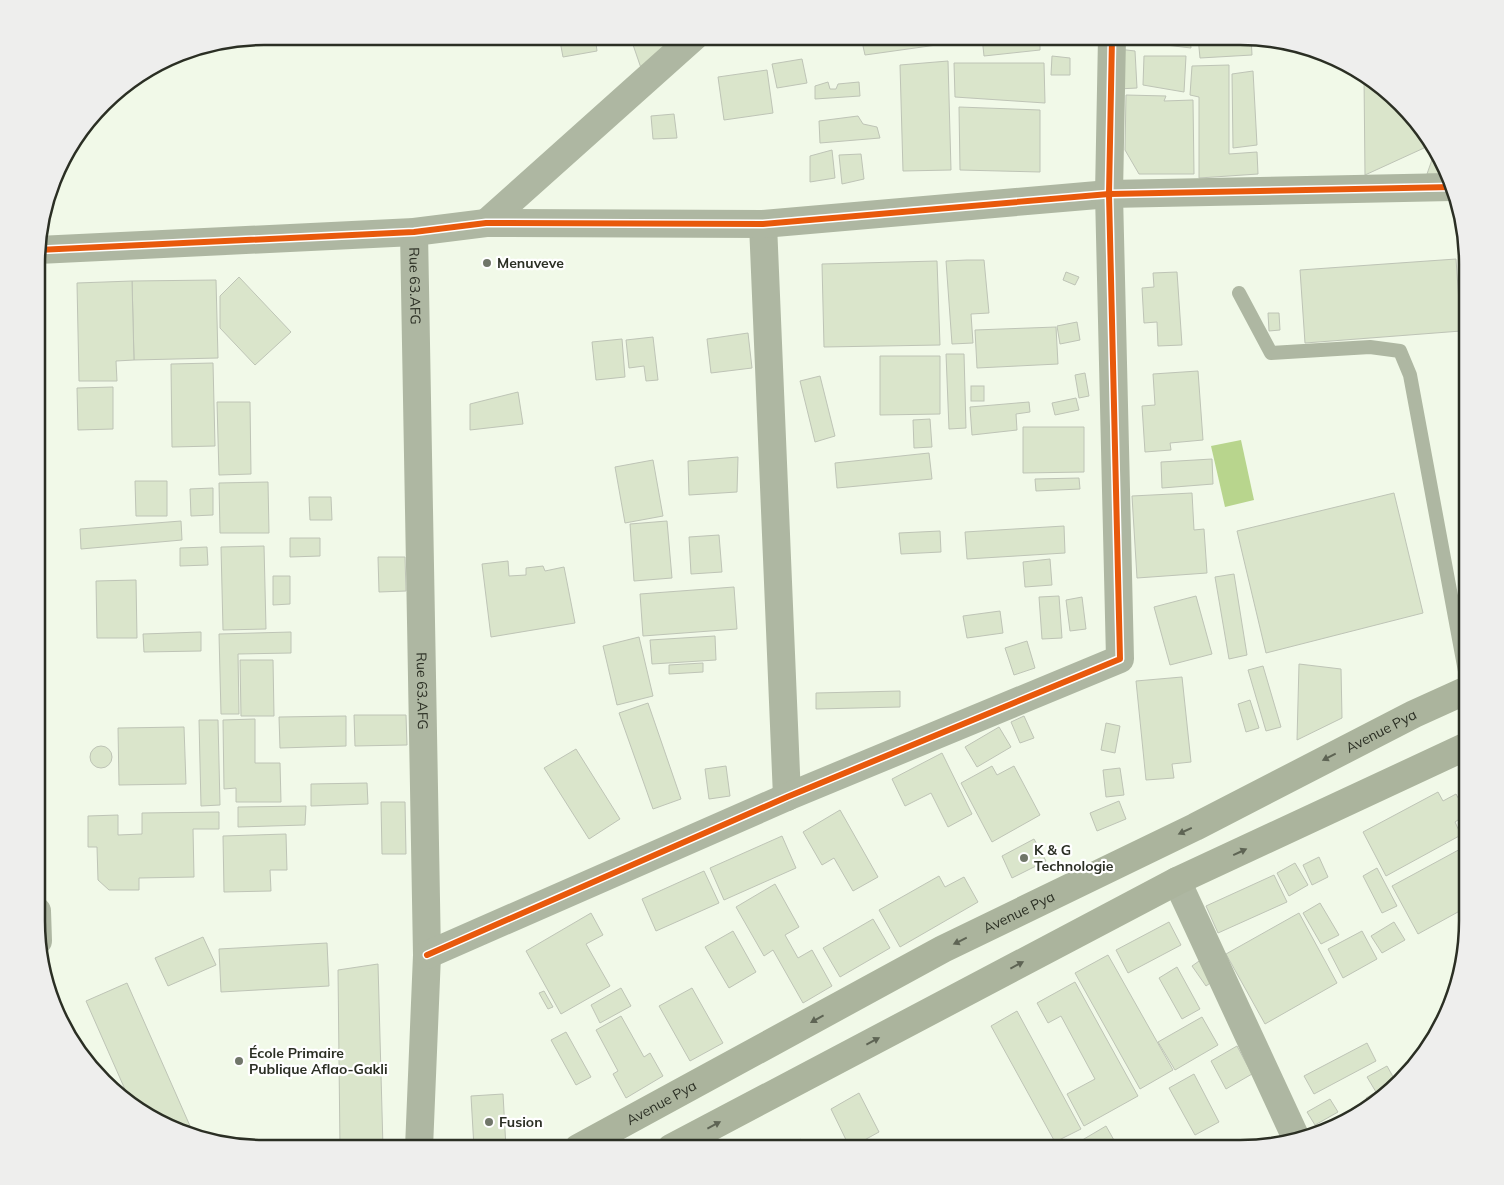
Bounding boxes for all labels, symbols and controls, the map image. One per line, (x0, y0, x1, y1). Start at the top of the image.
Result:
street label: Rue 63.AFG (405, 247, 425, 325)
place label: Menuveve (497, 254, 564, 272)
marker: Menuveve (481, 257, 493, 269)
street label: Rue 63.AFG (413, 652, 432, 730)
street label: Avenue Pya (1343, 705, 1419, 757)
one-way arrow (1322, 753, 1337, 761)
one-way arrow (1178, 828, 1192, 836)
place label: K & G Technologie (1034, 841, 1114, 875)
one-way arrow (1233, 848, 1247, 856)
marker: K & G Technologie (1018, 852, 1030, 864)
street label: Avenue Pya (980, 887, 1058, 937)
one-way arrow (953, 937, 967, 945)
one-way arrow (1010, 961, 1024, 969)
one-way arrow (811, 1014, 824, 1023)
one-way arrow (866, 1037, 881, 1045)
place label: École Primaire Publique Aflao-Gakli (249, 1044, 388, 1078)
marker: École Primaire Publique Aflao-Gakli (233, 1055, 245, 1067)
street label: Avenue Pya (623, 1076, 700, 1129)
place label: Fusion (499, 1113, 543, 1131)
marker: Fusion (483, 1116, 495, 1128)
one-way arrow (707, 1121, 722, 1129)

